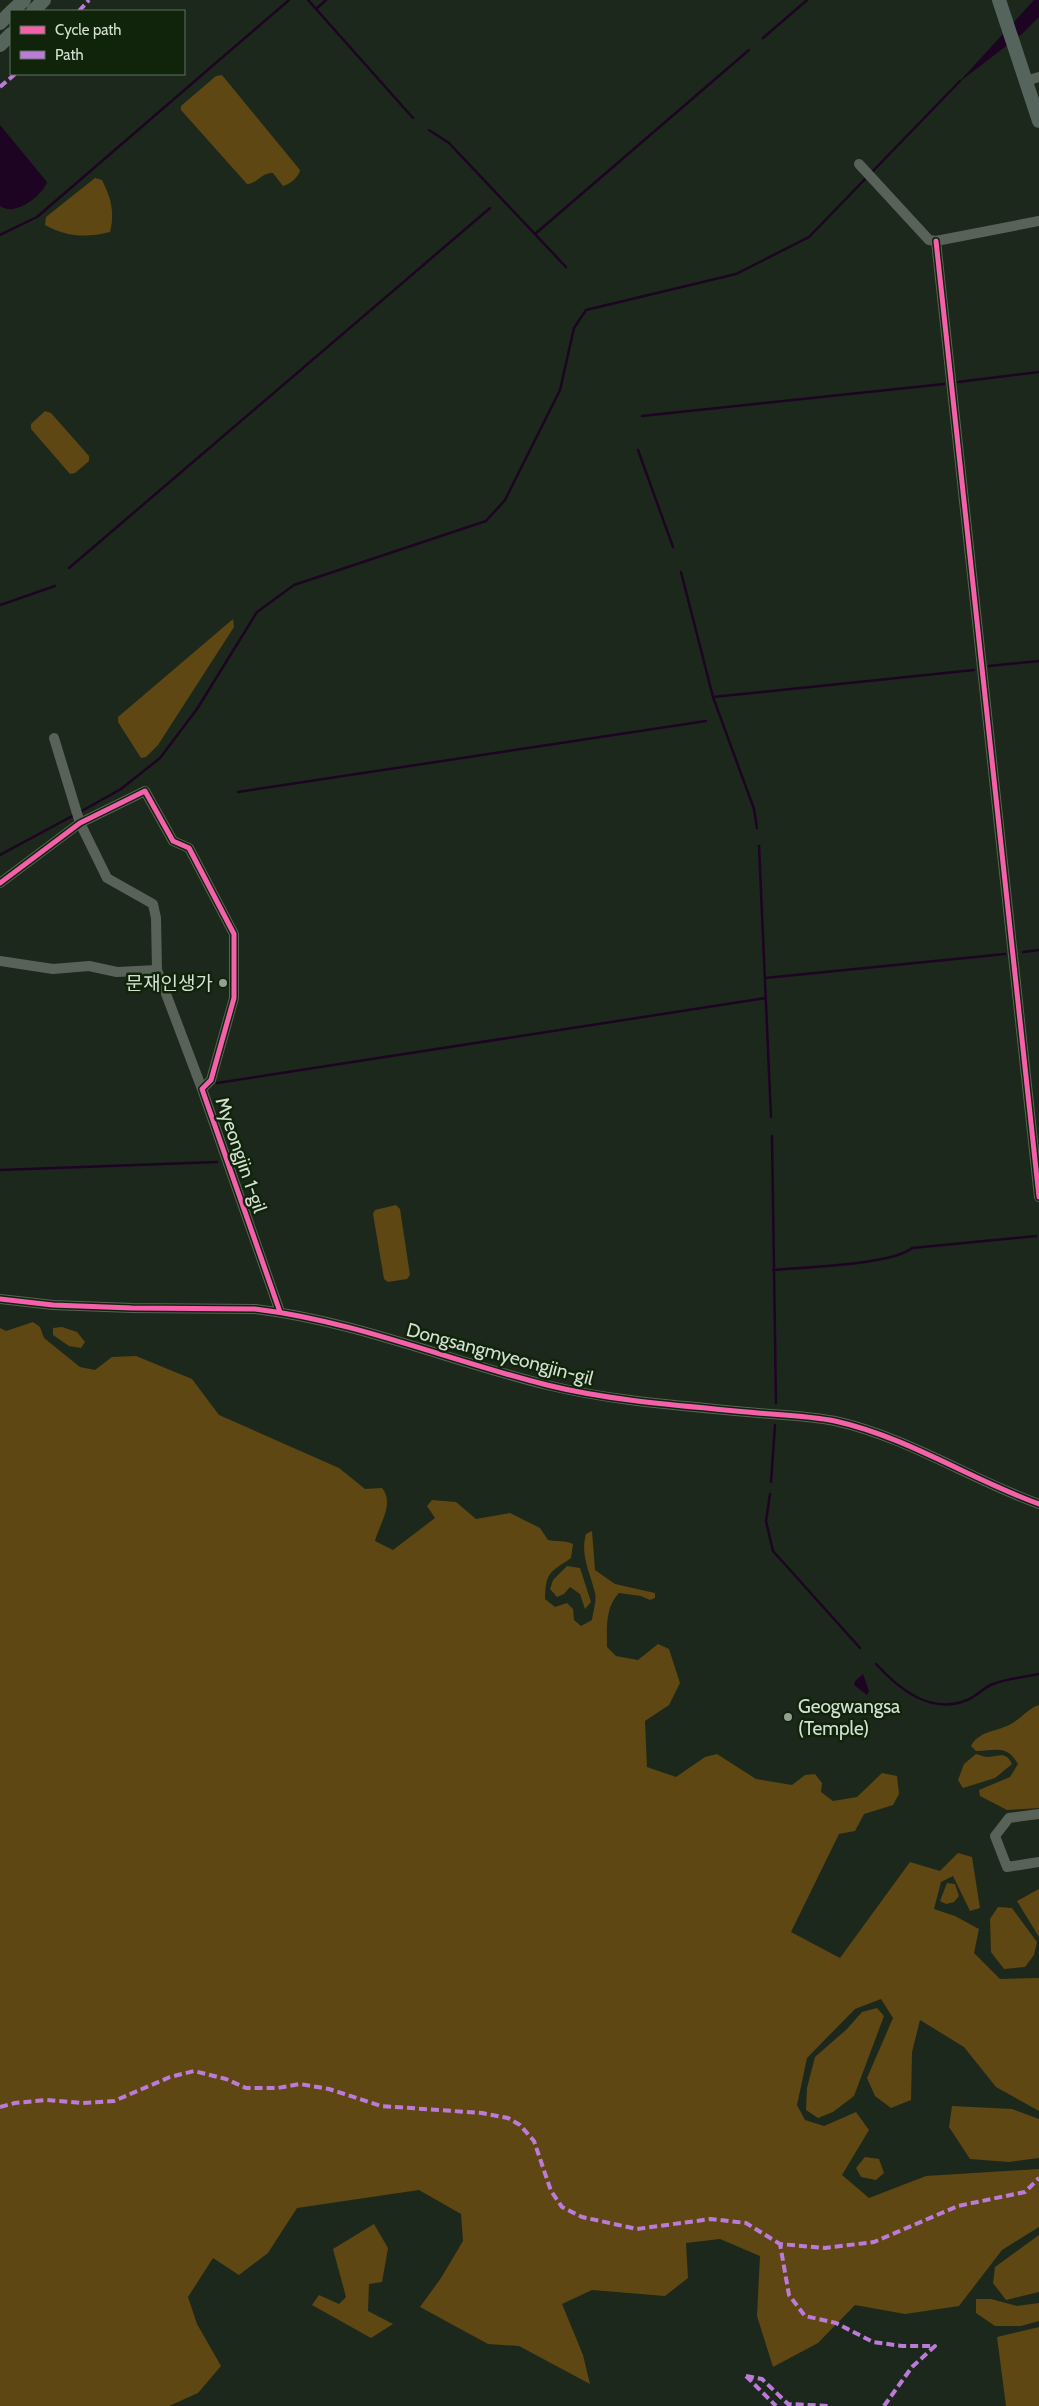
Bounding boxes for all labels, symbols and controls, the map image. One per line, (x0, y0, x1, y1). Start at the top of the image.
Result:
legend (10, 10, 185, 75)
text: Cycle path (55, 21, 121, 39)
text: Path (55, 46, 84, 64)
place label: 문재인생가 (126, 972, 213, 995)
marker: 문재인생가 (217, 977, 229, 989)
street label: Myeongjin 1-gil (211, 1094, 272, 1216)
street label: Dongsangmyeongjin-gil (404, 1318, 597, 1390)
place label: Geogwangsa (Temple) (798, 1695, 900, 1740)
marker: Geogwangsa (Temple) (782, 1711, 794, 1723)

